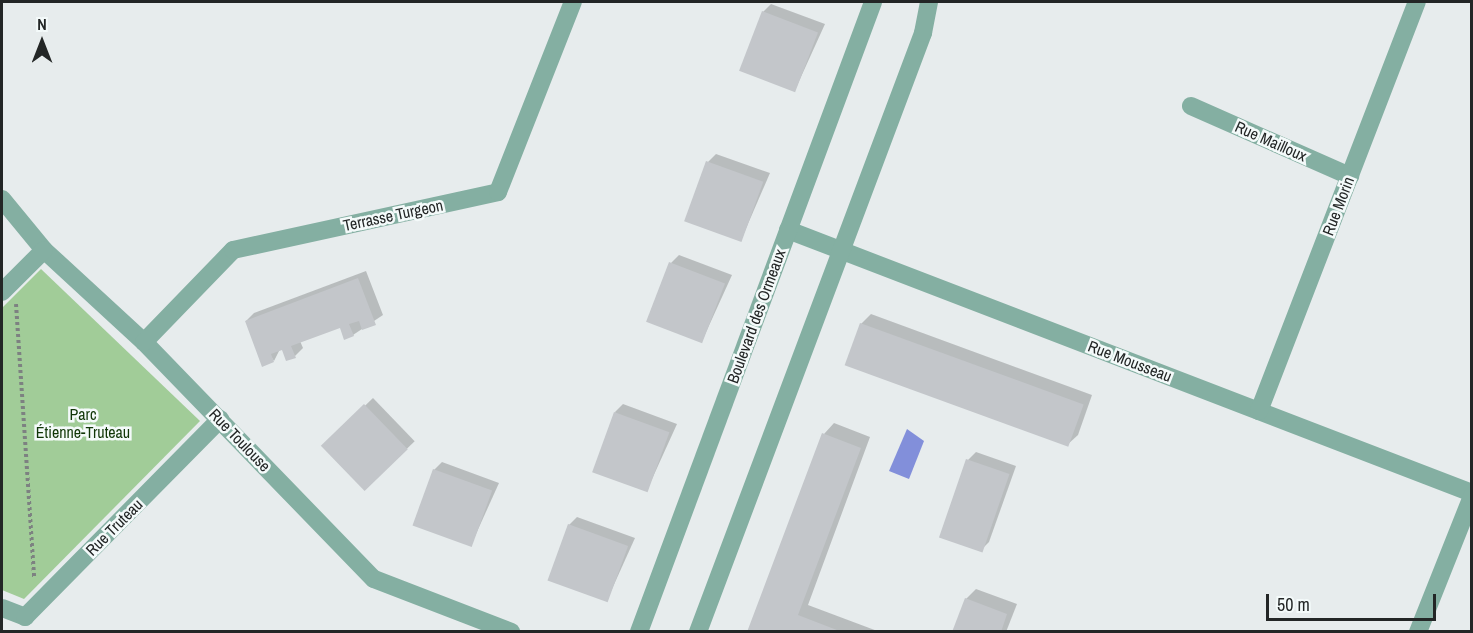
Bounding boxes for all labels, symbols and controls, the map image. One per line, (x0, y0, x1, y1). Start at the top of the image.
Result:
north arrow (12, 12, 72, 72)
text: N (37, 13, 47, 35)
street label: Rue Mailloux (1232, 117, 1310, 165)
street label: Rue Morin (1318, 174, 1358, 238)
street label: Terrasse Turgeon (341, 195, 445, 235)
street label: Boulevard des Ormeaux (723, 246, 789, 386)
street label: Rue Mousseau (1085, 336, 1175, 386)
park label: Parc Étienne-Truteau (36, 404, 130, 442)
street label: Rue Toulouse (205, 404, 275, 476)
street label: Rue Truteau (82, 495, 146, 559)
scale bar (1269, 582, 1438, 620)
text: 50 m (1277, 592, 1310, 617)

